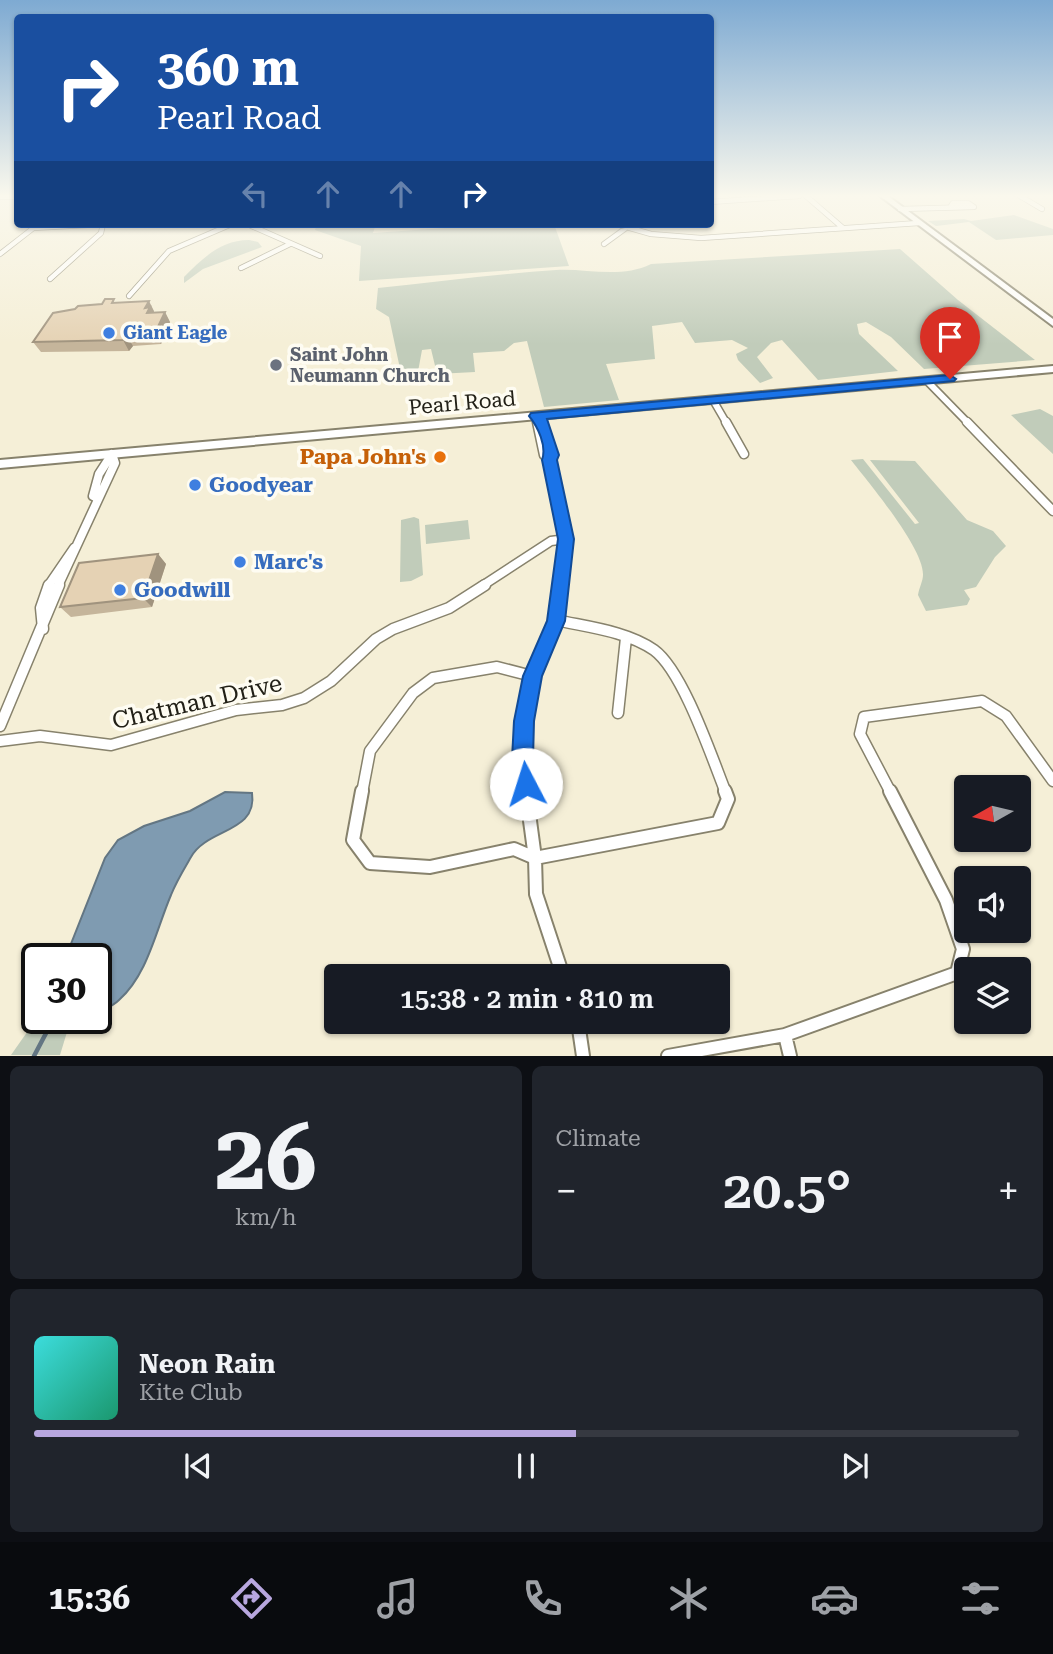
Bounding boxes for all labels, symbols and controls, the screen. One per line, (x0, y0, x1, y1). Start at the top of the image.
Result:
text: 360 m (157, 40, 299, 97)
icon: right (42, 42, 133, 133)
text: Pearl Road (157, 99, 321, 137)
icon: left (236, 175, 274, 213)
icon: ahead (309, 175, 347, 213)
icon: ahead (382, 175, 420, 213)
icon: right (455, 175, 493, 213)
pin (920, 307, 980, 379)
icon: arrive (931, 318, 969, 356)
place label: Giant Eagle (123, 322, 228, 343)
marker: Giant Eagle (101, 325, 117, 341)
place label: Saint John Neumann Church (290, 344, 450, 386)
marker: Saint John Neumann Church (268, 357, 284, 373)
street label: Pearl Road (407, 386, 517, 420)
place label: Papa John's (300, 445, 426, 469)
marker: Papa John's (432, 449, 448, 465)
place label: Goodyear (209, 473, 313, 497)
marker: Goodyear (187, 477, 203, 493)
place label: Marc's (254, 550, 323, 574)
marker: Marc's (232, 554, 248, 570)
place label: Goodwill (134, 578, 231, 602)
marker: Goodwill (112, 582, 128, 598)
street label: Chatman Drive (109, 669, 285, 735)
position arrow (489, 747, 563, 821)
north arrow (954, 775, 1031, 852)
map controls (954, 775, 1031, 1034)
button: sound (954, 866, 1031, 943)
speed limit sign: 30 (21, 943, 112, 1034)
button: layers (954, 957, 1031, 1034)
text: 15:38 · 2 min · 810 m (400, 984, 654, 1014)
text: 26 (215, 1105, 317, 1211)
text: Climate (556, 1125, 641, 1152)
text: 20.5° (723, 1160, 851, 1221)
text: − (556, 1169, 577, 1213)
text: + (998, 1169, 1019, 1213)
text: km/h (235, 1204, 297, 1231)
text: Neon Rain (139, 1349, 275, 1379)
text: Kite Club (139, 1379, 243, 1406)
icon: previous (179, 1447, 217, 1485)
icon: pause (507, 1447, 545, 1485)
icon: next (836, 1447, 874, 1485)
icon: directions (227, 1574, 276, 1623)
icon: music (373, 1574, 422, 1623)
icon: phone (518, 1574, 567, 1623)
icon: climate (664, 1574, 713, 1623)
icon: car (810, 1574, 859, 1623)
icon: filters (956, 1574, 1005, 1623)
text: 15:36 (48, 1579, 130, 1617)

